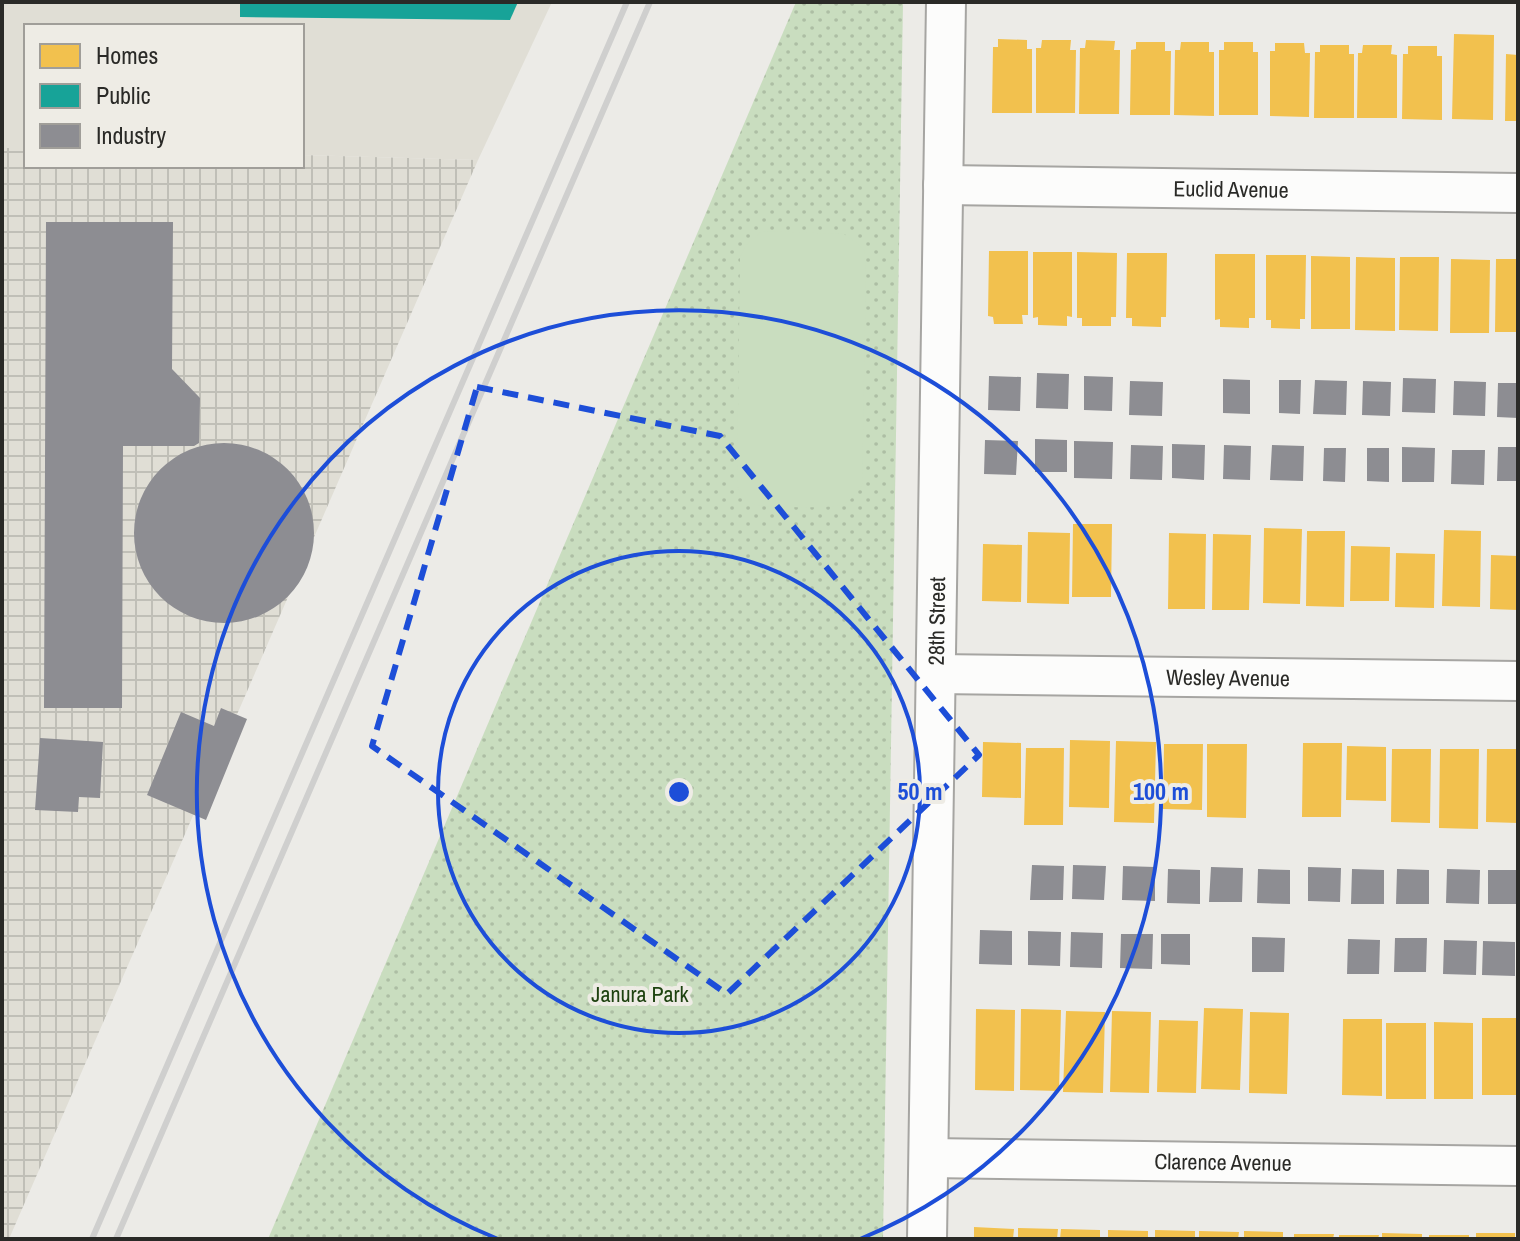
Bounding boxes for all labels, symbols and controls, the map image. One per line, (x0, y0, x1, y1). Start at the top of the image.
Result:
legend (24, 24, 304, 168)
text: Homes (96, 39, 158, 71)
text: Public (96, 79, 151, 111)
text: Industry (96, 119, 166, 151)
street label: Euclid Avenue (1173, 173, 1289, 205)
street label: 28th Street (921, 577, 952, 666)
street label: Wesley Avenue (1166, 662, 1290, 693)
text: 50 m (898, 775, 942, 807)
text: 100 m (1133, 775, 1189, 807)
centre of rings (665, 778, 693, 806)
park label: Janura Park (591, 979, 690, 1009)
street label: Clarence Avenue (1154, 1146, 1292, 1178)

